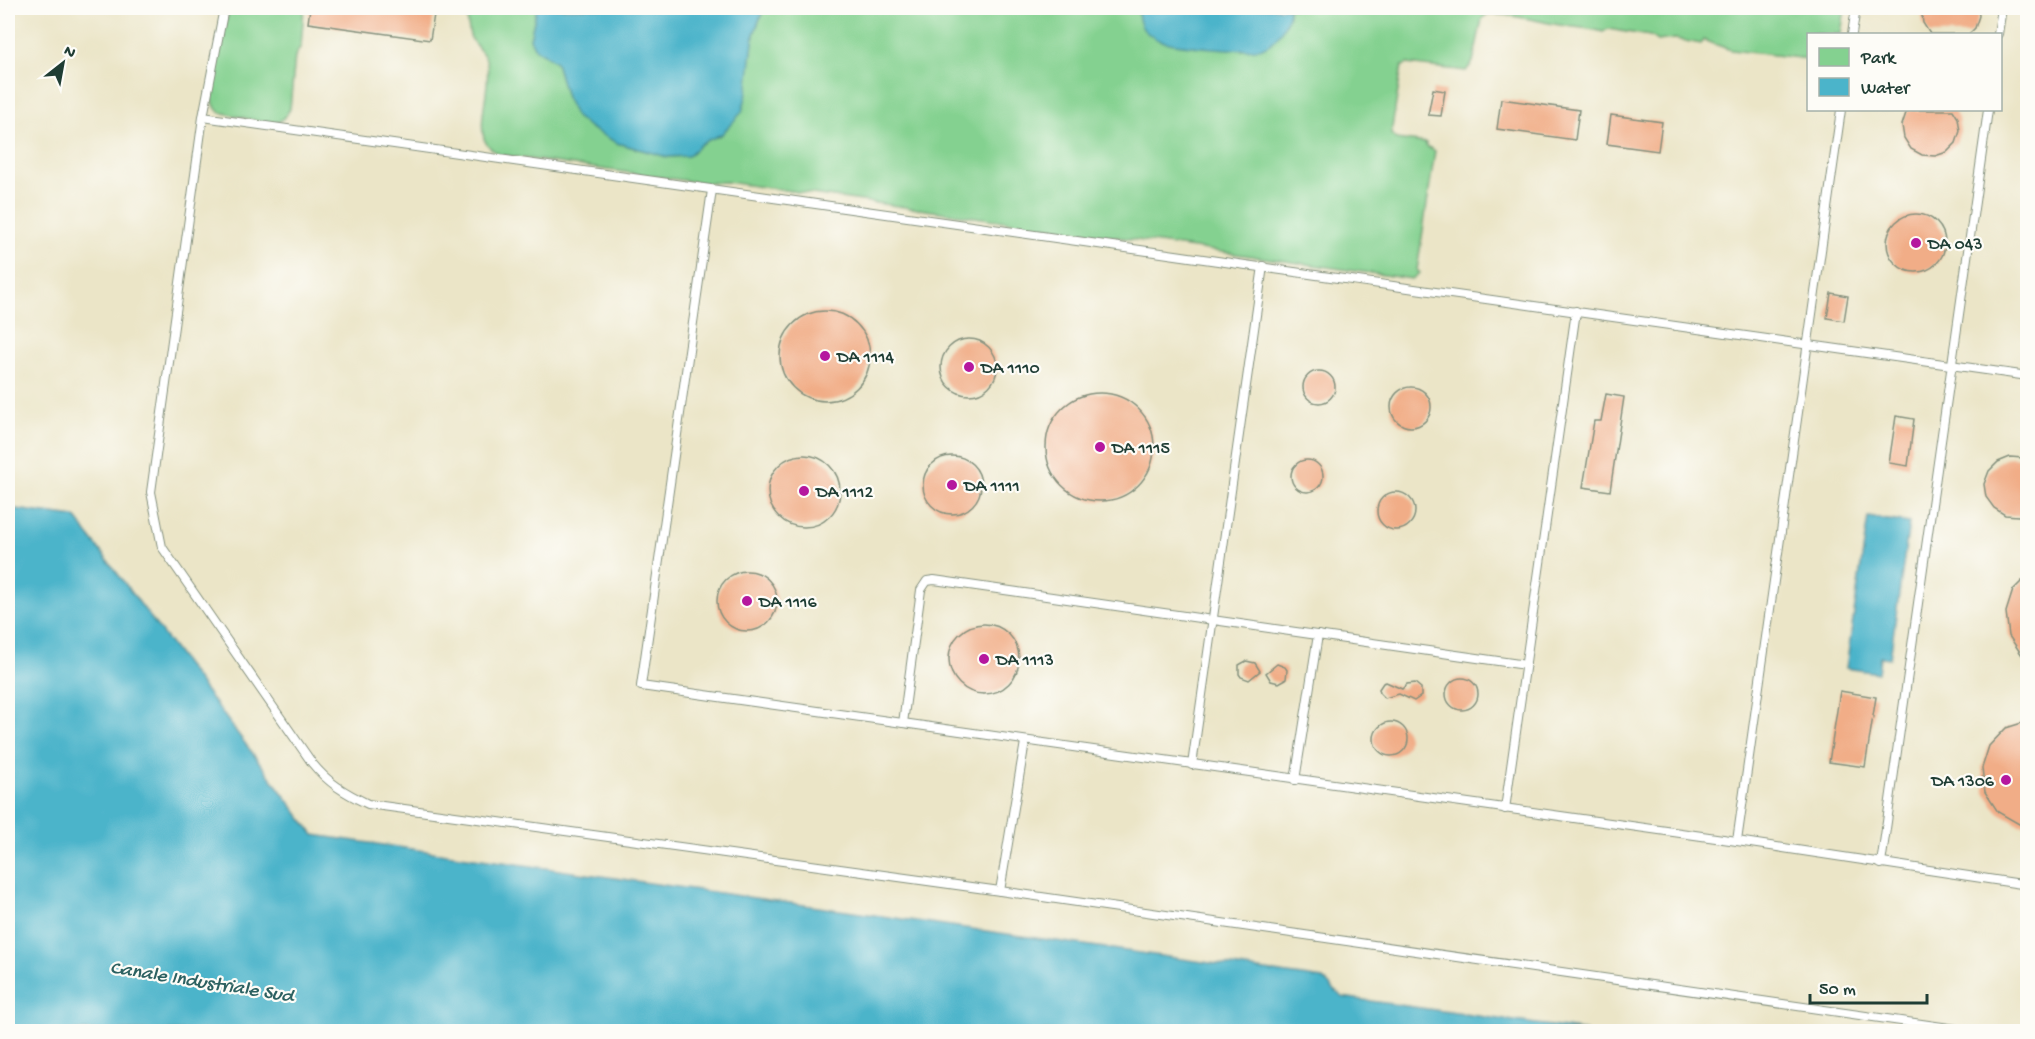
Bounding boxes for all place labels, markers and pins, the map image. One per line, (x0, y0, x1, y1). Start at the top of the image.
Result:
place label: DA 043 (1927, 235, 1983, 256)
marker: DA 043 (1909, 236, 1923, 250)
place label: DA 1114 (836, 348, 894, 369)
marker: DA 1114 (818, 349, 832, 363)
place label: DA 1110 (980, 359, 1040, 380)
marker: DA 1110 (962, 360, 976, 374)
place label: DA 1115 (1111, 439, 1170, 460)
marker: DA 1115 (1093, 440, 1107, 454)
place label: DA 1111 (963, 477, 1020, 498)
marker: DA 1111 (945, 478, 959, 492)
place label: DA 1112 (815, 483, 873, 504)
marker: DA 1112 (797, 484, 811, 498)
place label: DA 1116 (758, 593, 817, 614)
marker: DA 1116 (740, 594, 754, 608)
place label: DA 1113 (995, 651, 1054, 672)
marker: DA 1113 (977, 652, 991, 666)
place label: DA 1306 (1930, 772, 1995, 793)
marker: DA 1306 (1999, 773, 2013, 787)

